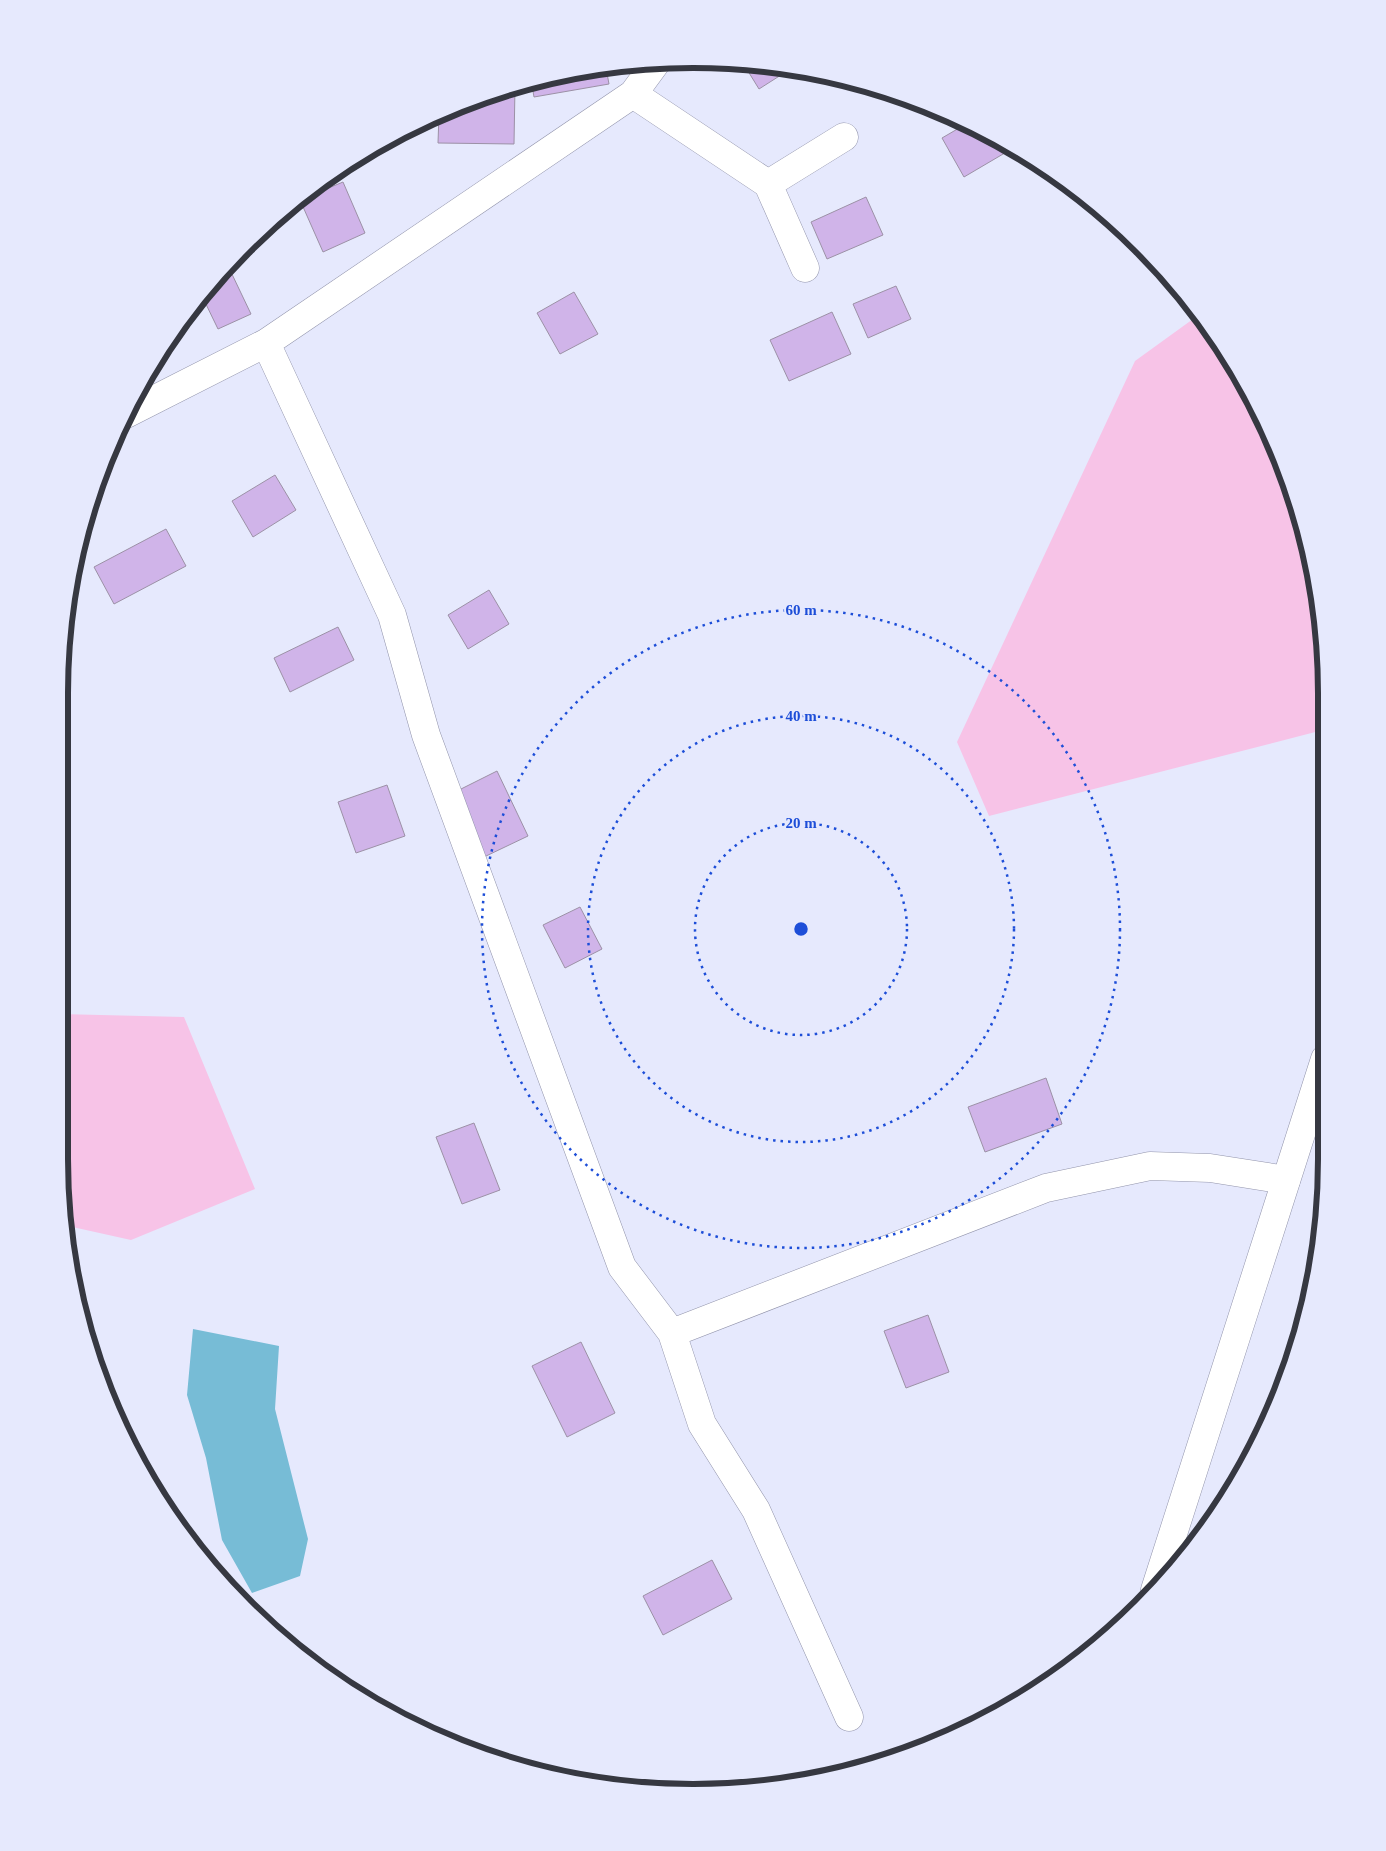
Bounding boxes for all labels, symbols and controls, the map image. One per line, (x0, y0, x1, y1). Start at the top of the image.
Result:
text: 60 m (785, 602, 817, 618)
text: 40 m (785, 708, 817, 724)
text: 20 m (785, 815, 817, 831)
centre of rings (792, 920, 810, 938)

